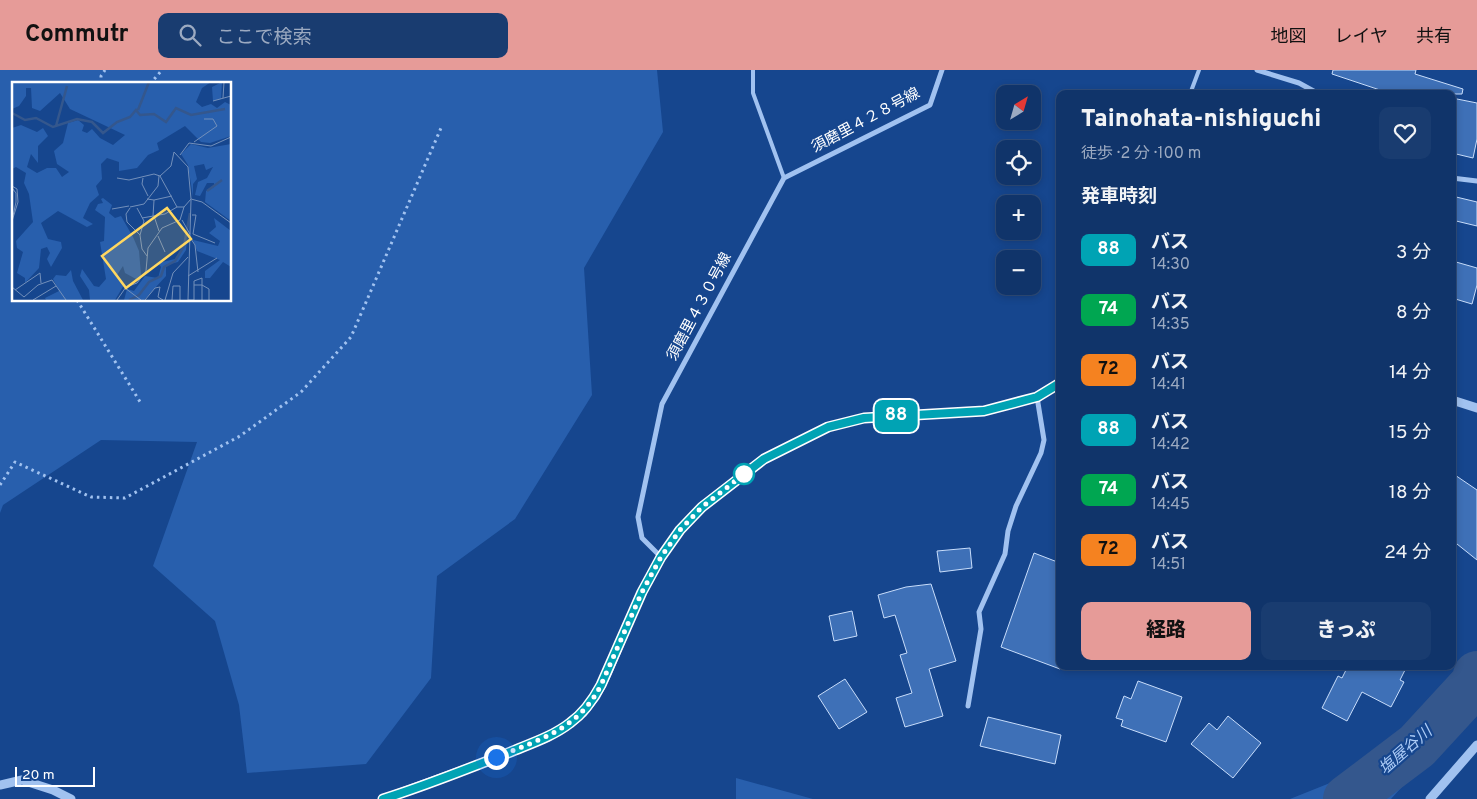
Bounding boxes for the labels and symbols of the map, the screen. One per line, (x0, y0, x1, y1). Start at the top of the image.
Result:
inset map (12, 82, 231, 301)
street label: 須磨里４２８号線 (809, 84, 923, 158)
north arrow (996, 85, 1041, 130)
street label: 須磨里４３０号線 (663, 250, 737, 364)
line badge: 88 (874, 400, 918, 432)
unlabelled marker (733, 463, 755, 485)
water label: 塩屋谷川 (1375, 721, 1438, 780)
your location (484, 745, 509, 770)
scale bar (15, 764, 95, 787)

